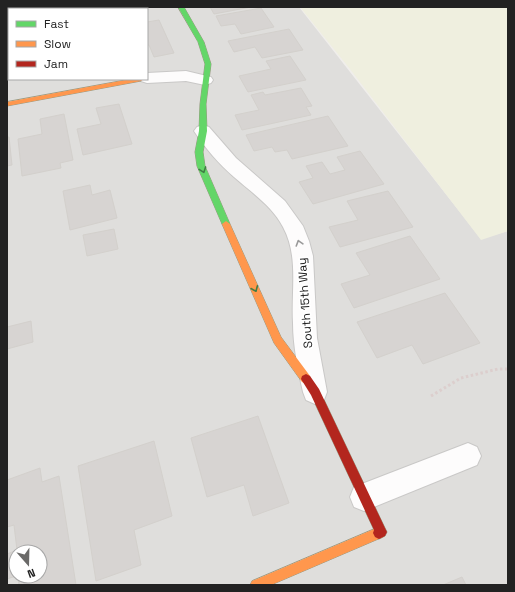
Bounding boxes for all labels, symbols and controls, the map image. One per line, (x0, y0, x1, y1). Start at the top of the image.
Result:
legend (8, 8, 148, 80)
text: Fast (44, 16, 69, 32)
text: Slow (44, 36, 71, 52)
text: Jam (44, 56, 68, 72)
one-way arrow (199, 166, 207, 173)
one-way arrow (295, 239, 304, 246)
street label: South 15th Way (294, 257, 316, 349)
one-way arrow (250, 285, 258, 292)
north arrow (8, 544, 48, 584)
text: N (26, 566, 37, 581)

